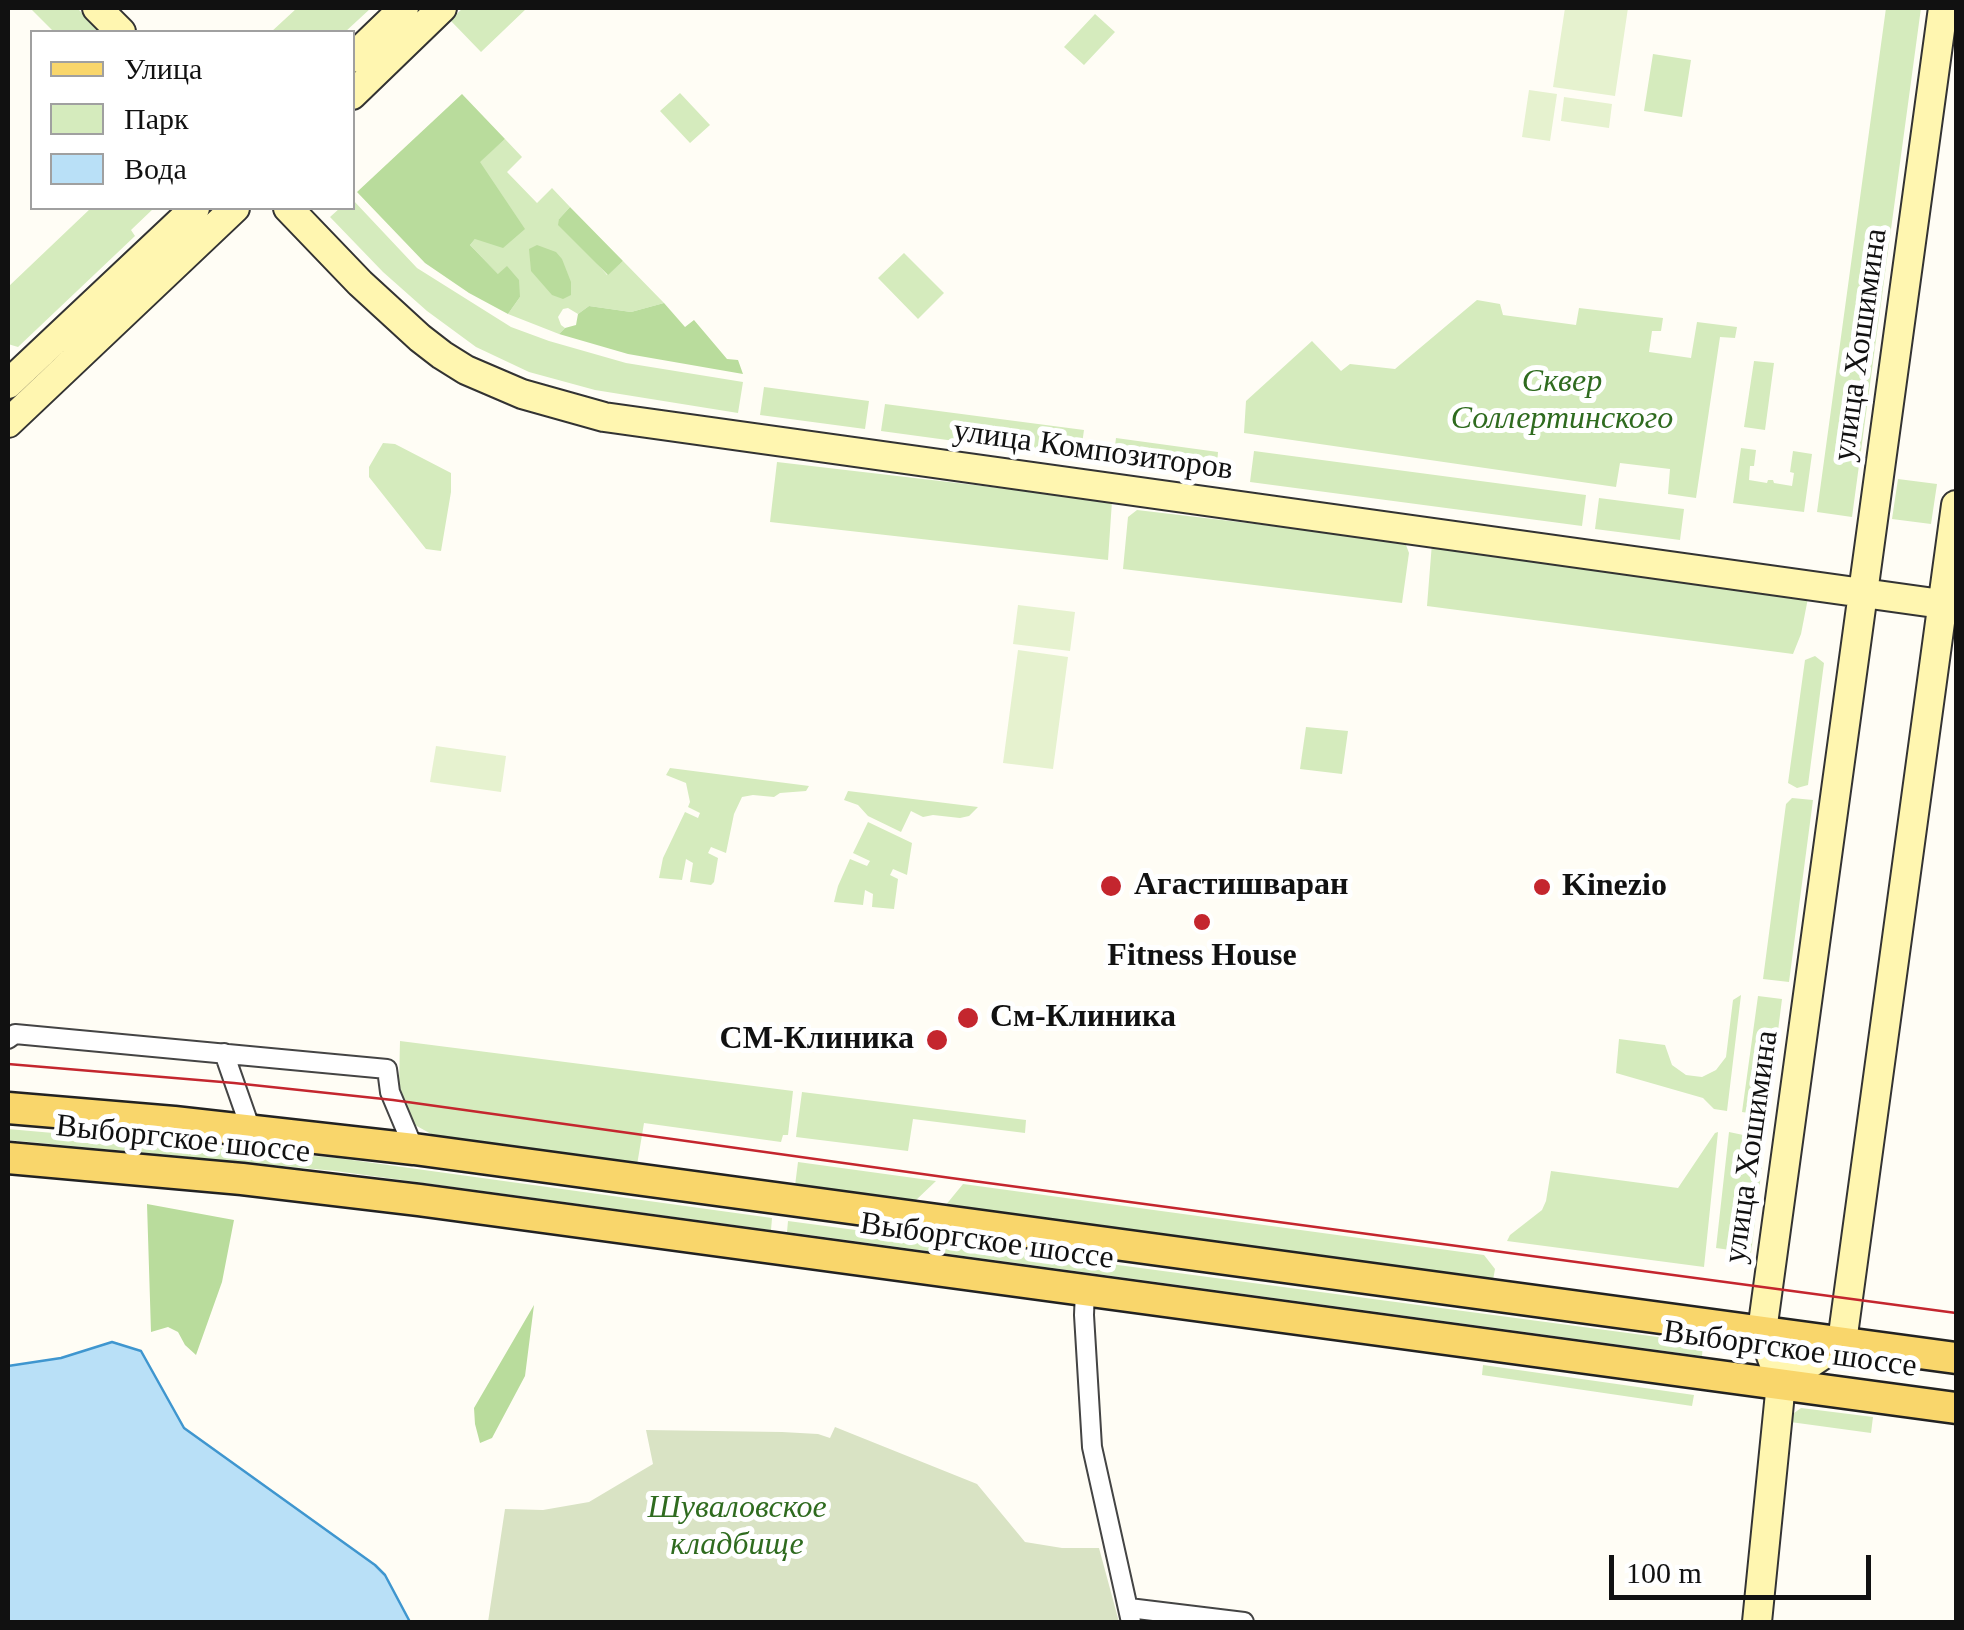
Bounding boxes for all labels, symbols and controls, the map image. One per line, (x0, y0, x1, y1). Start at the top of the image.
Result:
legend (30, 30, 355, 210)
text: Улица (124, 52, 202, 85)
text: Парк (124, 102, 189, 135)
text: Вода (124, 152, 187, 185)
street label: улица Хошимина (1826, 226, 1896, 464)
park label: Сквер Соллертинского (1451, 364, 1673, 439)
street label: улица Композиторов (951, 412, 1235, 490)
place label: Агастишваран (1134, 867, 1349, 905)
place label: Kinezio (1562, 868, 1667, 906)
marker: Агастишваран (1098, 873, 1124, 899)
marker: Kinezio (1531, 876, 1553, 898)
marker: Fitness House (1191, 911, 1213, 933)
place label: Fitness House (1107, 938, 1297, 976)
place label: См-Клиника (990, 999, 1176, 1037)
marker: См-Клиника (955, 1005, 981, 1031)
place label: СМ-Клиника (720, 1021, 914, 1059)
marker: СМ-Клиника (924, 1027, 950, 1053)
street label: улица Хошимина (1717, 1028, 1787, 1266)
street label: Выборгское шоссе (54, 1108, 312, 1172)
street label: Выборгское шоссе (858, 1205, 1116, 1279)
street label: Выборгское шоссе (1661, 1313, 1919, 1387)
park label: Шуваловское кладбище (647, 1490, 827, 1565)
scale bar (1614, 1535, 1876, 1597)
text: 100 m (1626, 1556, 1702, 1589)

